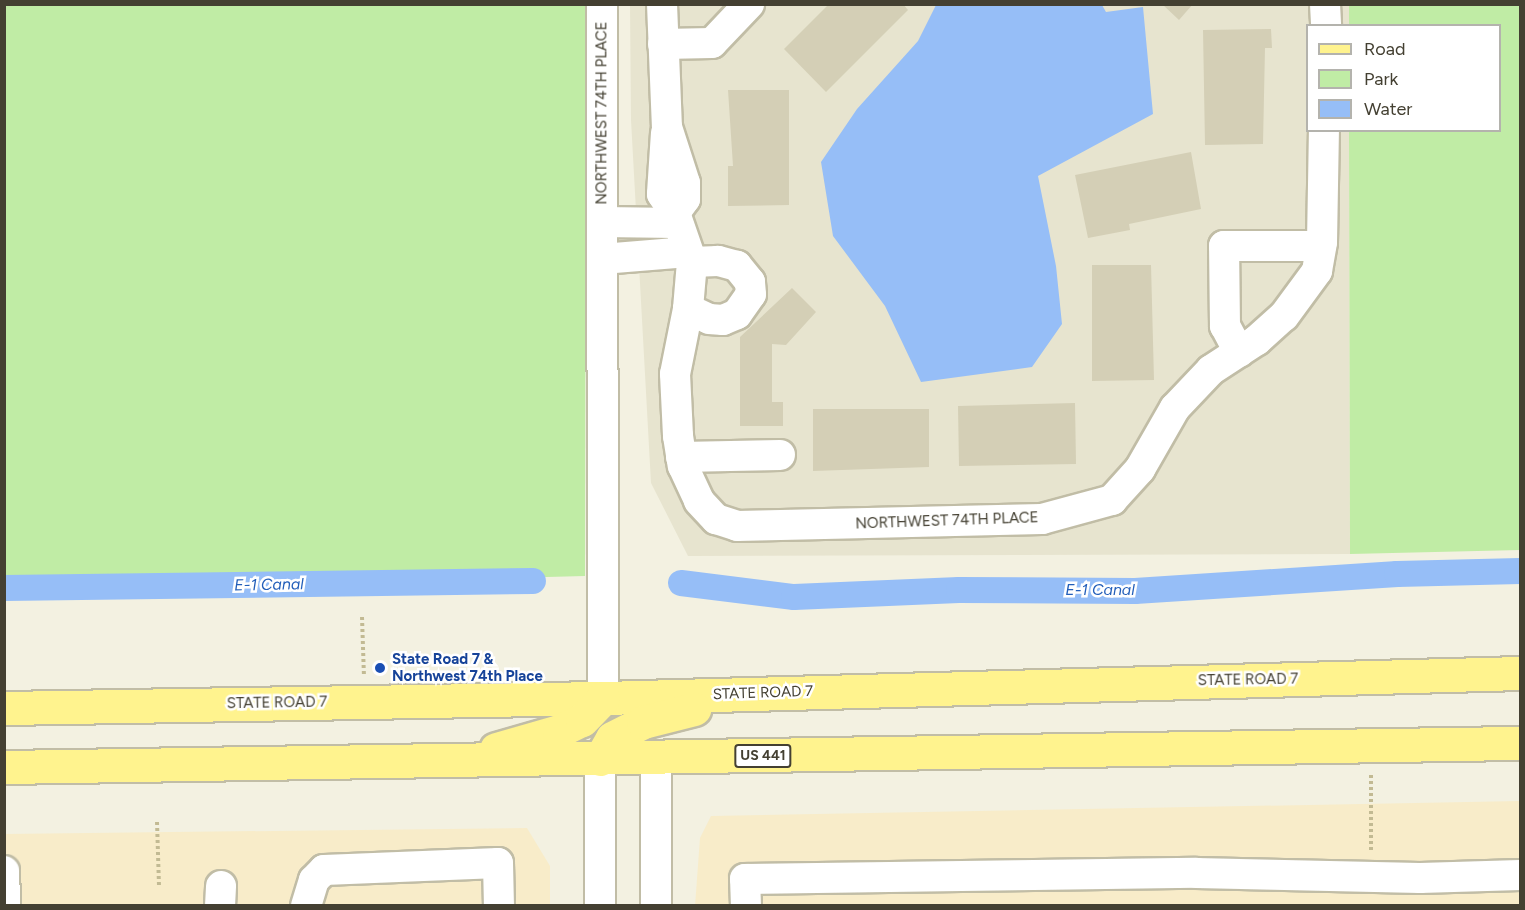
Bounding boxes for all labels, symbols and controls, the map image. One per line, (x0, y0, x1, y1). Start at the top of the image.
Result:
street label: NORTHWEST 74TH PLACE (593, 21, 611, 205)
legend (1306, 24, 1501, 132)
text: Road (1364, 38, 1405, 60)
text: Park (1364, 68, 1398, 90)
text: Water (1364, 98, 1412, 120)
street label: NORTHWEST 74TH PLACE (855, 509, 1039, 533)
water label: E-1 Canal (234, 575, 304, 595)
water label: E-1 Canal (1065, 580, 1135, 600)
place label: State Road 7 & Northwest 74th Place (392, 650, 543, 685)
marker: State Road 7 & Northwest 74th Place (373, 661, 387, 675)
street label: STATE ROAD 7 (1198, 670, 1298, 690)
street label: STATE ROAD 7 (712, 682, 814, 704)
street label: STATE ROAD 7 (227, 693, 327, 713)
road number: US 441 (733, 745, 793, 767)

